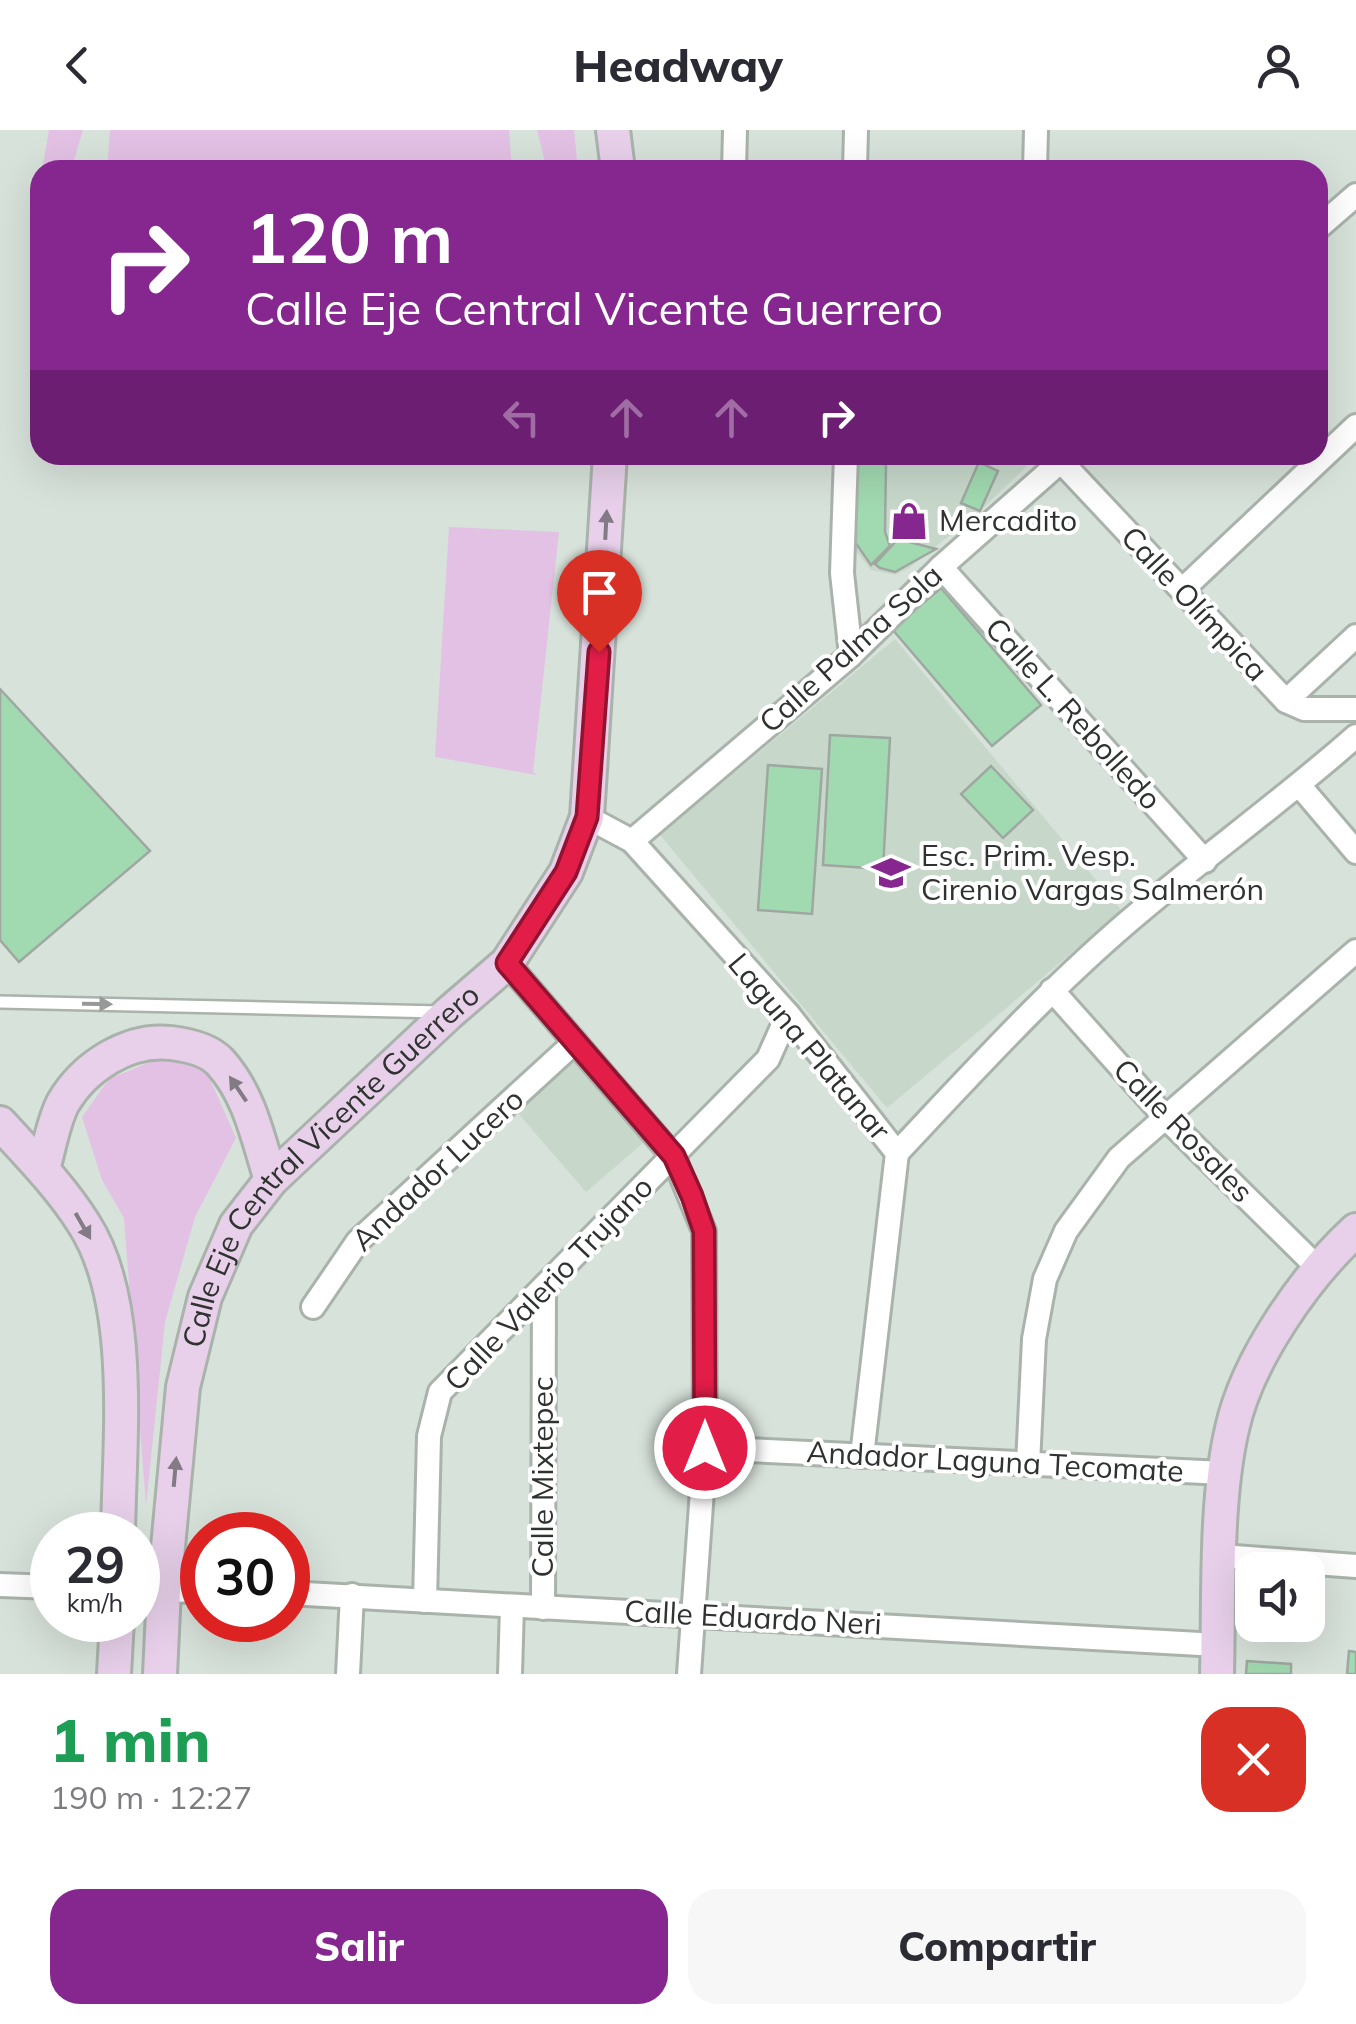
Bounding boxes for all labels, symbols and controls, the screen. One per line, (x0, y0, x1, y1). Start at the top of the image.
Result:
text: Headway (573, 37, 783, 93)
icon: back (50, 38, 105, 93)
icon: person (1251, 38, 1306, 93)
text: 120 m (245, 193, 453, 281)
icon: right (80, 200, 210, 330)
text: Calle Eje Central Vicente Guerrero (245, 280, 943, 336)
icon: left (494, 390, 549, 445)
icon: ahead (599, 390, 654, 445)
icon: ahead (704, 390, 759, 445)
icon: right (809, 390, 864, 445)
shop icon: Mercadito (888, 500, 930, 542)
place label: Mercadito (939, 501, 1077, 539)
one-way arrow (598, 508, 614, 540)
street label: Calle Olímpica (1113, 518, 1276, 689)
pin (557, 550, 642, 653)
street label: Calle Palma Sola (751, 556, 950, 741)
icon: arrive (572, 565, 627, 620)
street label: Calle L. Rebolledo (978, 609, 1170, 817)
place label: Esc. Prim. Vesp. Cirenio Vargas Salmerón (921, 836, 1264, 908)
school or university icon: Esc. Prim. Vesp. Cirenio Vargas Salmerón (870, 852, 912, 894)
street label: Laguna Platanar (720, 945, 899, 1148)
street label: Calle Eje Central Vicente Guerrero (173, 975, 487, 1351)
one-way arrow (82, 997, 114, 1013)
street label: Calle Rosales (1106, 1050, 1262, 1210)
one-way arrow (229, 1076, 248, 1103)
street label: Andador Lucero (343, 1080, 531, 1259)
street label: Calle Valerio Trujano (436, 1168, 661, 1399)
one-way arrow (74, 1212, 91, 1240)
street label: Calle Mixtepec (523, 1376, 561, 1578)
position arrow (653, 1396, 757, 1500)
street label: Andador Laguna Tecomate (806, 1432, 1185, 1490)
one-way arrow (167, 1456, 183, 1488)
speed limit sign: 30 (180, 1512, 310, 1642)
text: 29 (65, 1533, 125, 1596)
map controls (1235, 1552, 1325, 1642)
button: sound (1235, 1552, 1325, 1642)
text: km/h (67, 1587, 123, 1618)
street label: Calle Eduardo Neri (623, 1591, 883, 1643)
text: 1 min (50, 1702, 211, 1777)
button: close (1201, 1707, 1306, 1812)
text: 190 m · 12:27 (50, 1777, 252, 1817)
button: Salir (50, 1889, 668, 2004)
button: Compartir (688, 1889, 1306, 2004)

